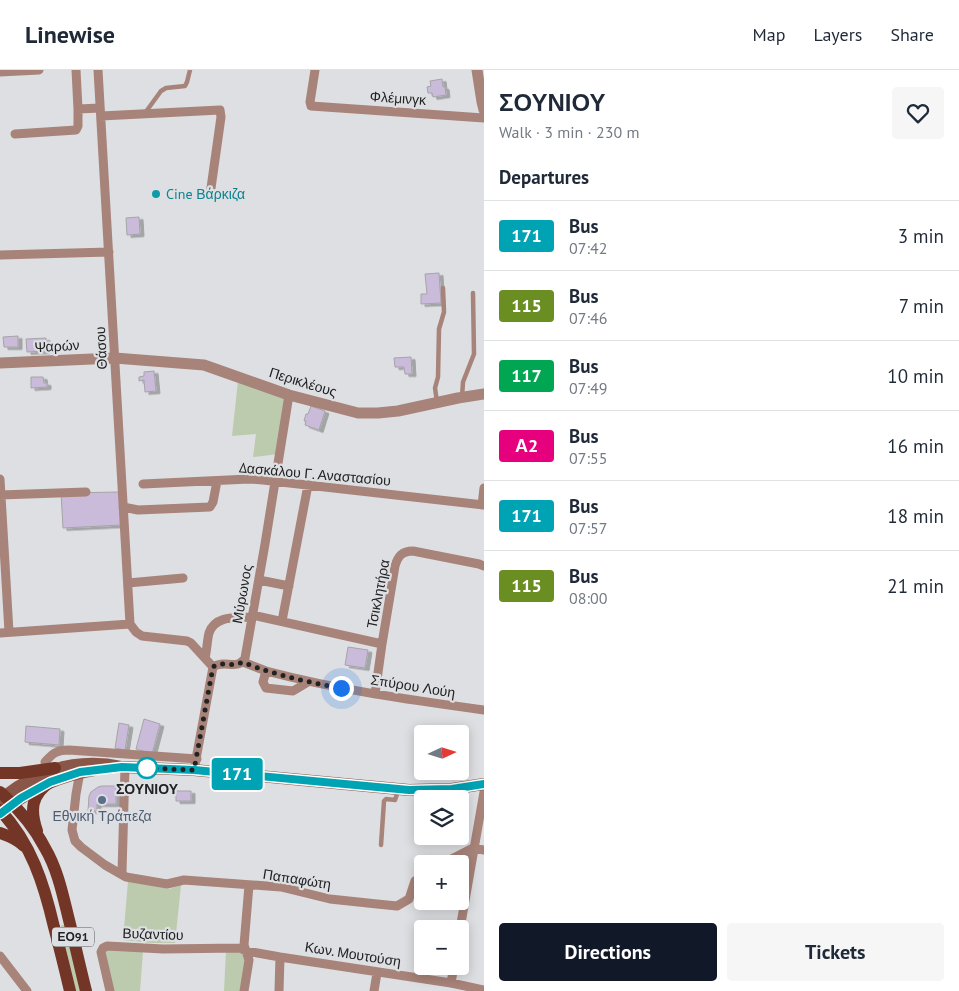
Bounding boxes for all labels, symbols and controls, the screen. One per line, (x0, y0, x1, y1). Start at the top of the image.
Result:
text: Linewise (25, 19, 115, 50)
text: Map (753, 23, 785, 46)
text: Layers (813, 23, 862, 46)
text: Share (890, 23, 934, 46)
street label: Φλέμινγκ (369, 87, 428, 109)
text: ΣΟΥΝΙΟΥ (499, 87, 605, 118)
button: heart (892, 87, 944, 139)
text: Walk · 3 min · 230 m (499, 122, 639, 142)
text: Departures (499, 165, 589, 189)
place label: Cine Βάρκιζα (166, 185, 245, 203)
marker: Cine Βάρκιζα (150, 188, 162, 200)
text: Bus (569, 214, 598, 238)
text: 171 (511, 224, 542, 247)
text: 3 min (898, 224, 944, 248)
text: 07:42 (569, 238, 607, 258)
text: Bus (569, 284, 598, 308)
text: 115 (511, 294, 542, 317)
text: 7 min (899, 294, 944, 318)
text: 07:46 (569, 308, 607, 328)
street label: Θάσου (91, 326, 111, 370)
street label: Ψαρών (34, 336, 80, 356)
text: Bus (569, 354, 598, 378)
street label: Περικλέους (267, 363, 339, 401)
text: 117 (511, 364, 542, 387)
text: 10 min (887, 364, 944, 388)
text: 07:49 (569, 378, 607, 398)
text: Bus (569, 424, 598, 448)
text: Α2 (515, 434, 538, 457)
text: 16 min (887, 434, 944, 458)
text: 07:55 (569, 448, 607, 468)
street label: Δασκάλου Γ. Αναστασίου (238, 458, 392, 490)
text: Bus (569, 494, 598, 518)
text: 171 (511, 504, 542, 527)
text: 18 min (887, 504, 944, 528)
text: 07:57 (569, 518, 607, 538)
street label: Τσικλητήρα (362, 558, 394, 630)
street label: Μύρωνος (228, 563, 256, 625)
text: Bus (569, 564, 598, 588)
text: 115 (511, 574, 542, 597)
text: 21 min (887, 574, 944, 598)
text: 08:00 (569, 588, 607, 608)
street label: Σπύρου Λούη (369, 670, 457, 702)
your location (329, 676, 354, 701)
north arrow (414, 725, 469, 780)
map controls (414, 725, 469, 975)
marker: ΣΟΥΝΙΟΥ (136, 757, 158, 779)
line badge: 171 (208, 758, 266, 790)
text: 171 (222, 762, 252, 785)
place label: ΣΟΥΝΙΟΥ (116, 780, 179, 798)
button: layers (414, 790, 469, 845)
marker: Εθνική Τράπεζα (96, 794, 108, 806)
place label: Εθνική Τράπεζα (52, 807, 152, 825)
button: + (414, 855, 469, 910)
street label: Παπαφώτη (262, 865, 332, 893)
button: − (414, 920, 469, 975)
button: Directions (499, 923, 717, 981)
button: Tickets (727, 923, 944, 981)
street label: Βυζαντίου (122, 924, 184, 944)
road number: ΕΟ91 (52, 928, 94, 946)
street label: Κων. Μουτούση (304, 938, 402, 970)

